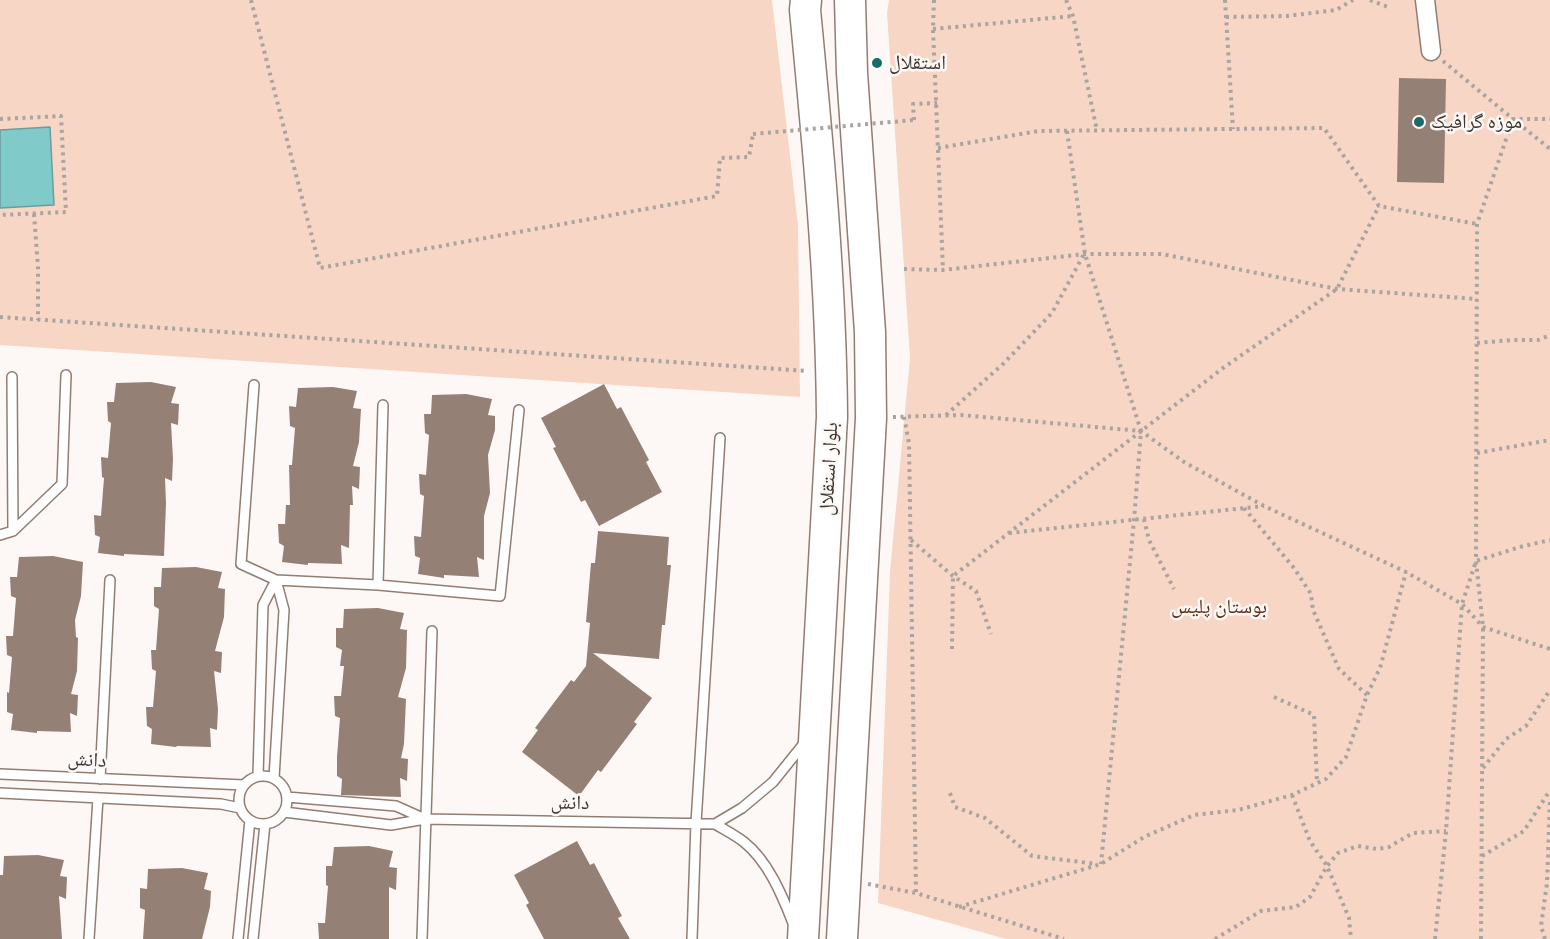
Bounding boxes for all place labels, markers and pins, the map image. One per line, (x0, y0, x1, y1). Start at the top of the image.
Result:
place label: استقلال (889, 51, 946, 75)
marker: استقلال (870, 56, 884, 70)
place label: موزه گرافیک (1431, 110, 1522, 134)
marker: موزه گرافیک (1412, 115, 1426, 129)

